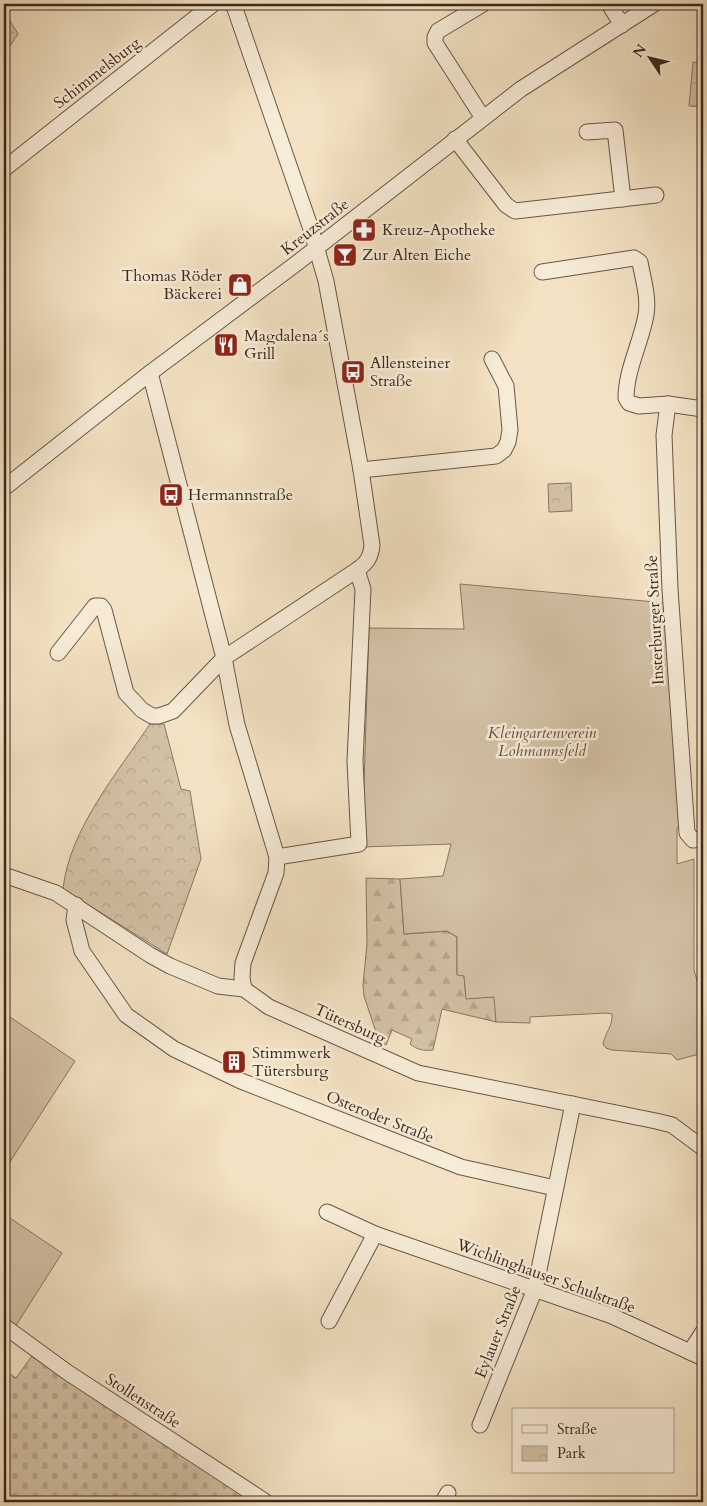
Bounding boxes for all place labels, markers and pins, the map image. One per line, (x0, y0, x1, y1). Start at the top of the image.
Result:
pharmacy icon: Kreuz-Apotheke (351, 217, 377, 243)
place label: Kreuz-Apotheke (382, 219, 496, 241)
bar icon: Zur Alten Eiche (332, 242, 358, 268)
place label: Zur Alten Eiche (362, 244, 471, 266)
place label: Thomas Röder Bäckerei (121, 265, 222, 305)
shop icon: Thomas Röder Bäckerei (227, 272, 253, 298)
place label: Magdalena´s Grill (244, 325, 329, 365)
restaurant icon: Magdalena´s Grill (213, 332, 239, 358)
place label: Allensteiner Straße (370, 352, 450, 392)
bus stop icon: Allensteiner Straße (340, 359, 366, 385)
bus stop icon: Hermannstraße (158, 482, 184, 508)
place label: Hermannstraße (188, 484, 293, 506)
place label: Stimmwerk Tütersburg (252, 1042, 332, 1082)
building icon: Stimmwerk Tütersburg (221, 1049, 247, 1075)

